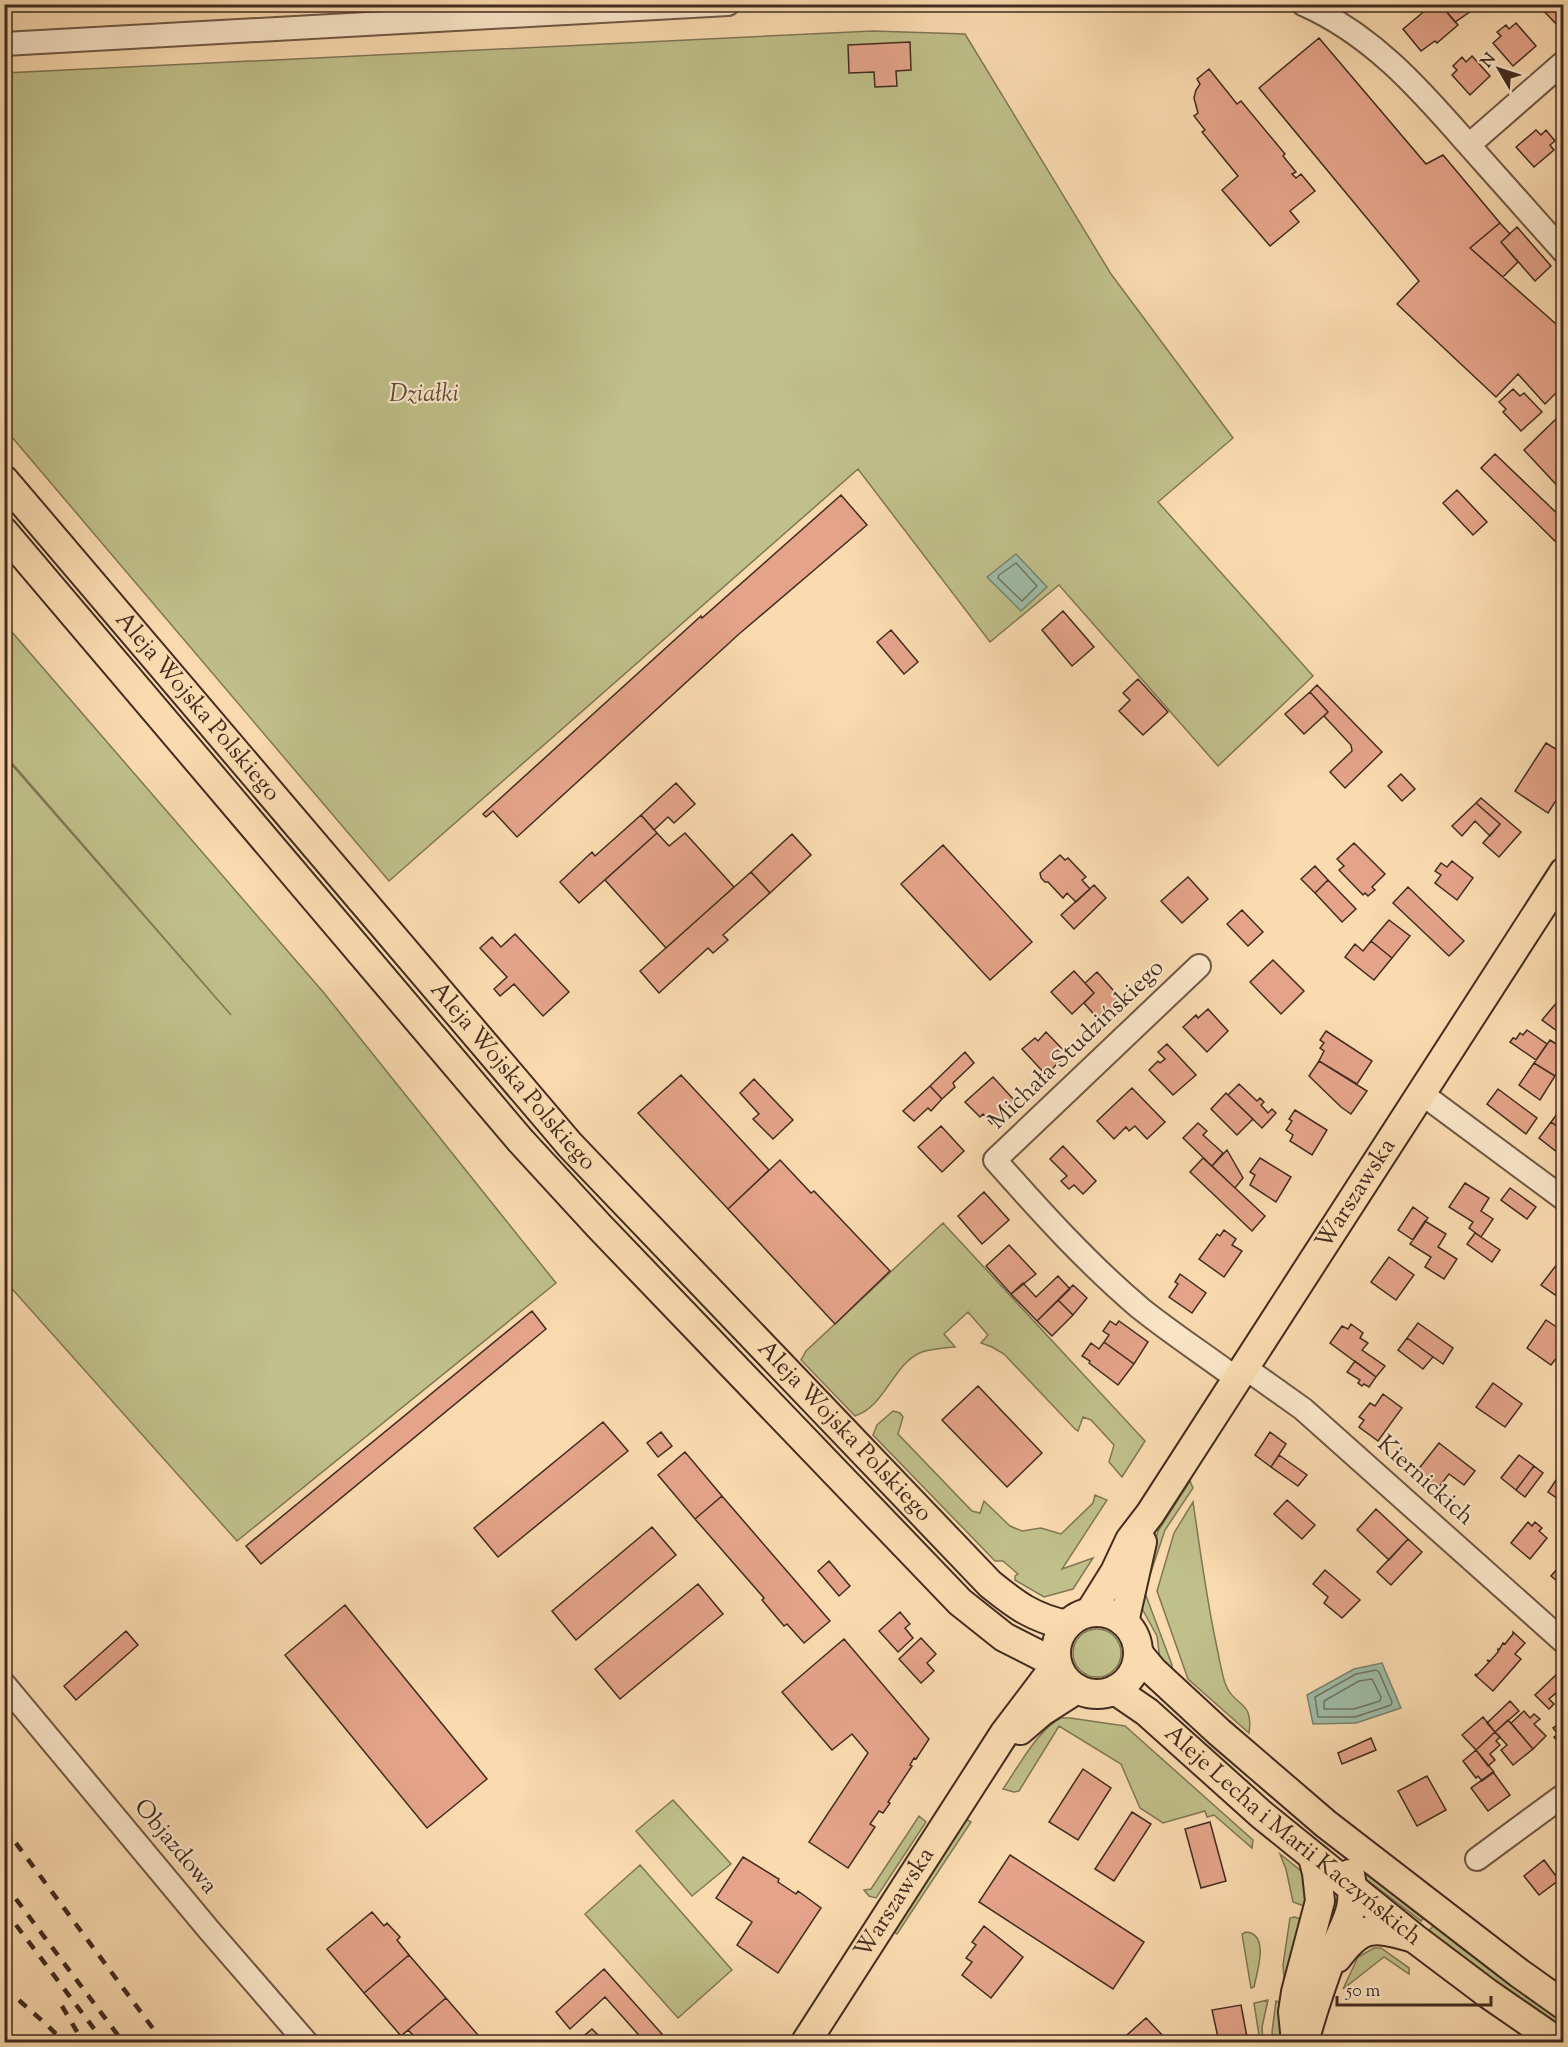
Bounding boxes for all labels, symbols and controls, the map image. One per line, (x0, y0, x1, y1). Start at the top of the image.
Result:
north arrow (1469, 39, 1529, 99)
text: N (1476, 49, 1502, 73)
park label: Działki (389, 378, 459, 412)
street label: Aleja Wojska Polskiego (106, 605, 288, 809)
street label: Michała Studzińskiego (982, 952, 1172, 1138)
street label: Aleja Wojska Polskiego (421, 975, 604, 1179)
street label: Warszawska (1308, 1132, 1405, 1256)
street label: Aleja Wojska Polskiego (749, 1333, 939, 1530)
street label: Kiernickich (1369, 1428, 1481, 1534)
street label: Aleje Lecha i Marii Kaczyńskich (1156, 1718, 1429, 1954)
street label: Objazdowa (125, 1792, 225, 1902)
street label: Warszawska (847, 1841, 944, 1965)
scale bar (1337, 1969, 1492, 2007)
text: 50 m (1345, 1979, 1381, 2005)

